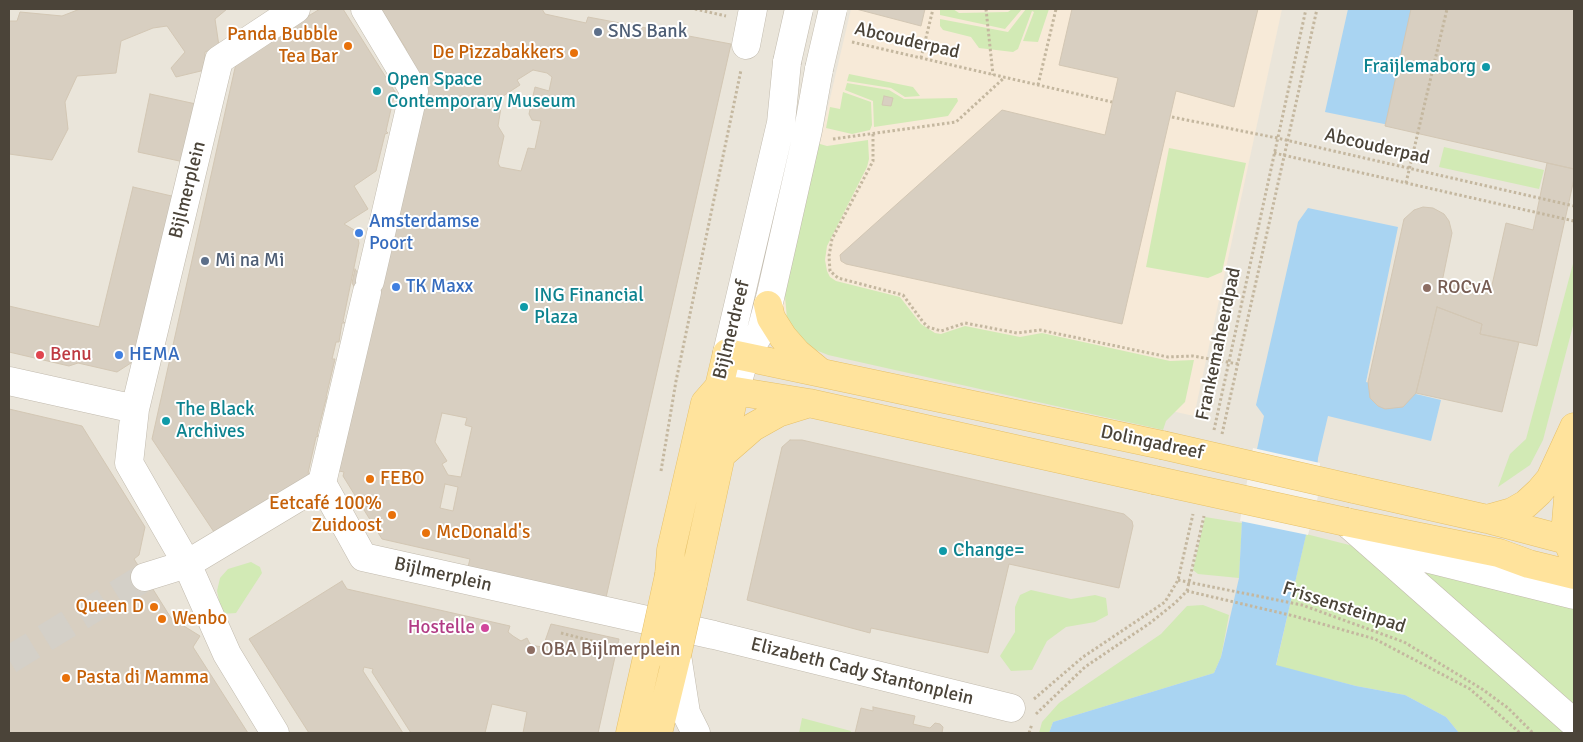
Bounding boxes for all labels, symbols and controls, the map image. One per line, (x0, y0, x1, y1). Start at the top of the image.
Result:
street label: Abcouderpad (852, 18, 962, 64)
place label: SNS Bank (608, 21, 687, 43)
place label: Panda Bubble Tea Bar (227, 24, 338, 68)
marker: SNS Bank (592, 26, 604, 38)
marker: Panda Bubble Tea Bar (342, 40, 354, 52)
place label: De Pizzabakkers (432, 42, 564, 64)
marker: De Pizzabakkers (568, 47, 580, 59)
place label: Fraijlemaborg (1363, 56, 1476, 78)
marker: Fraijlemaborg (1480, 61, 1492, 73)
place label: Open Space Contemporary Museum (387, 69, 576, 113)
marker: Open Space Contemporary Museum (371, 85, 383, 97)
street label: Abcouderpad (1322, 124, 1432, 170)
street label: Bijlmerplein (165, 139, 211, 241)
place label: Amsterdamse Poort (369, 211, 480, 255)
marker: Amsterdamse Poort (353, 227, 365, 239)
place label: Mi na Mi (215, 250, 284, 272)
marker: Mi na Mi (199, 255, 211, 267)
street label: Frankemaheerdpad (1192, 265, 1246, 423)
place label: TK Maxx (406, 276, 473, 298)
place label: ROCvA (1437, 277, 1492, 299)
street label: Bijlmerdreef (709, 278, 755, 382)
marker: TK Maxx (390, 281, 402, 293)
marker: ROCvA (1421, 282, 1433, 294)
place label: ING Financial Plaza (534, 285, 644, 329)
marker: ING Financial Plaza (518, 301, 530, 313)
place label: Benu (50, 344, 92, 366)
place label: HEMA (129, 344, 180, 366)
marker: Benu (34, 349, 46, 361)
marker: HEMA (113, 349, 125, 361)
place label: The Black Archives (176, 399, 255, 443)
marker: The Black Archives (160, 415, 172, 427)
street label: Dolingadreef (1098, 421, 1206, 465)
place label: FEBO (380, 468, 425, 490)
marker: FEBO (364, 473, 376, 485)
place label: Eetcafé 100% Zuidoost (269, 493, 382, 537)
marker: Eetcafé 100% Zuidoost (386, 509, 398, 521)
place label: McDonald's (436, 522, 530, 544)
marker: McDonald's (420, 527, 432, 539)
place label: Change= (953, 540, 1025, 562)
marker: Change= (937, 545, 949, 557)
street label: Bijlmerplein (392, 553, 494, 597)
street label: Frissensteinpad (1280, 577, 1408, 639)
place label: Queen D (75, 596, 144, 618)
marker: Queen D (148, 601, 160, 613)
place label: Wenbo (172, 608, 227, 630)
marker: Wenbo (156, 613, 168, 625)
place label: Hostelle (408, 617, 475, 639)
marker: Hostelle (479, 622, 491, 634)
street label: Elizabeth Cady Stantonplein (748, 633, 976, 711)
place label: OBA Bijlmerplein (541, 639, 680, 661)
marker: OBA Bijlmerplein (525, 644, 537, 656)
place label: Pasta di Mamma (76, 667, 209, 689)
marker: Pasta di Mamma (60, 672, 72, 684)

